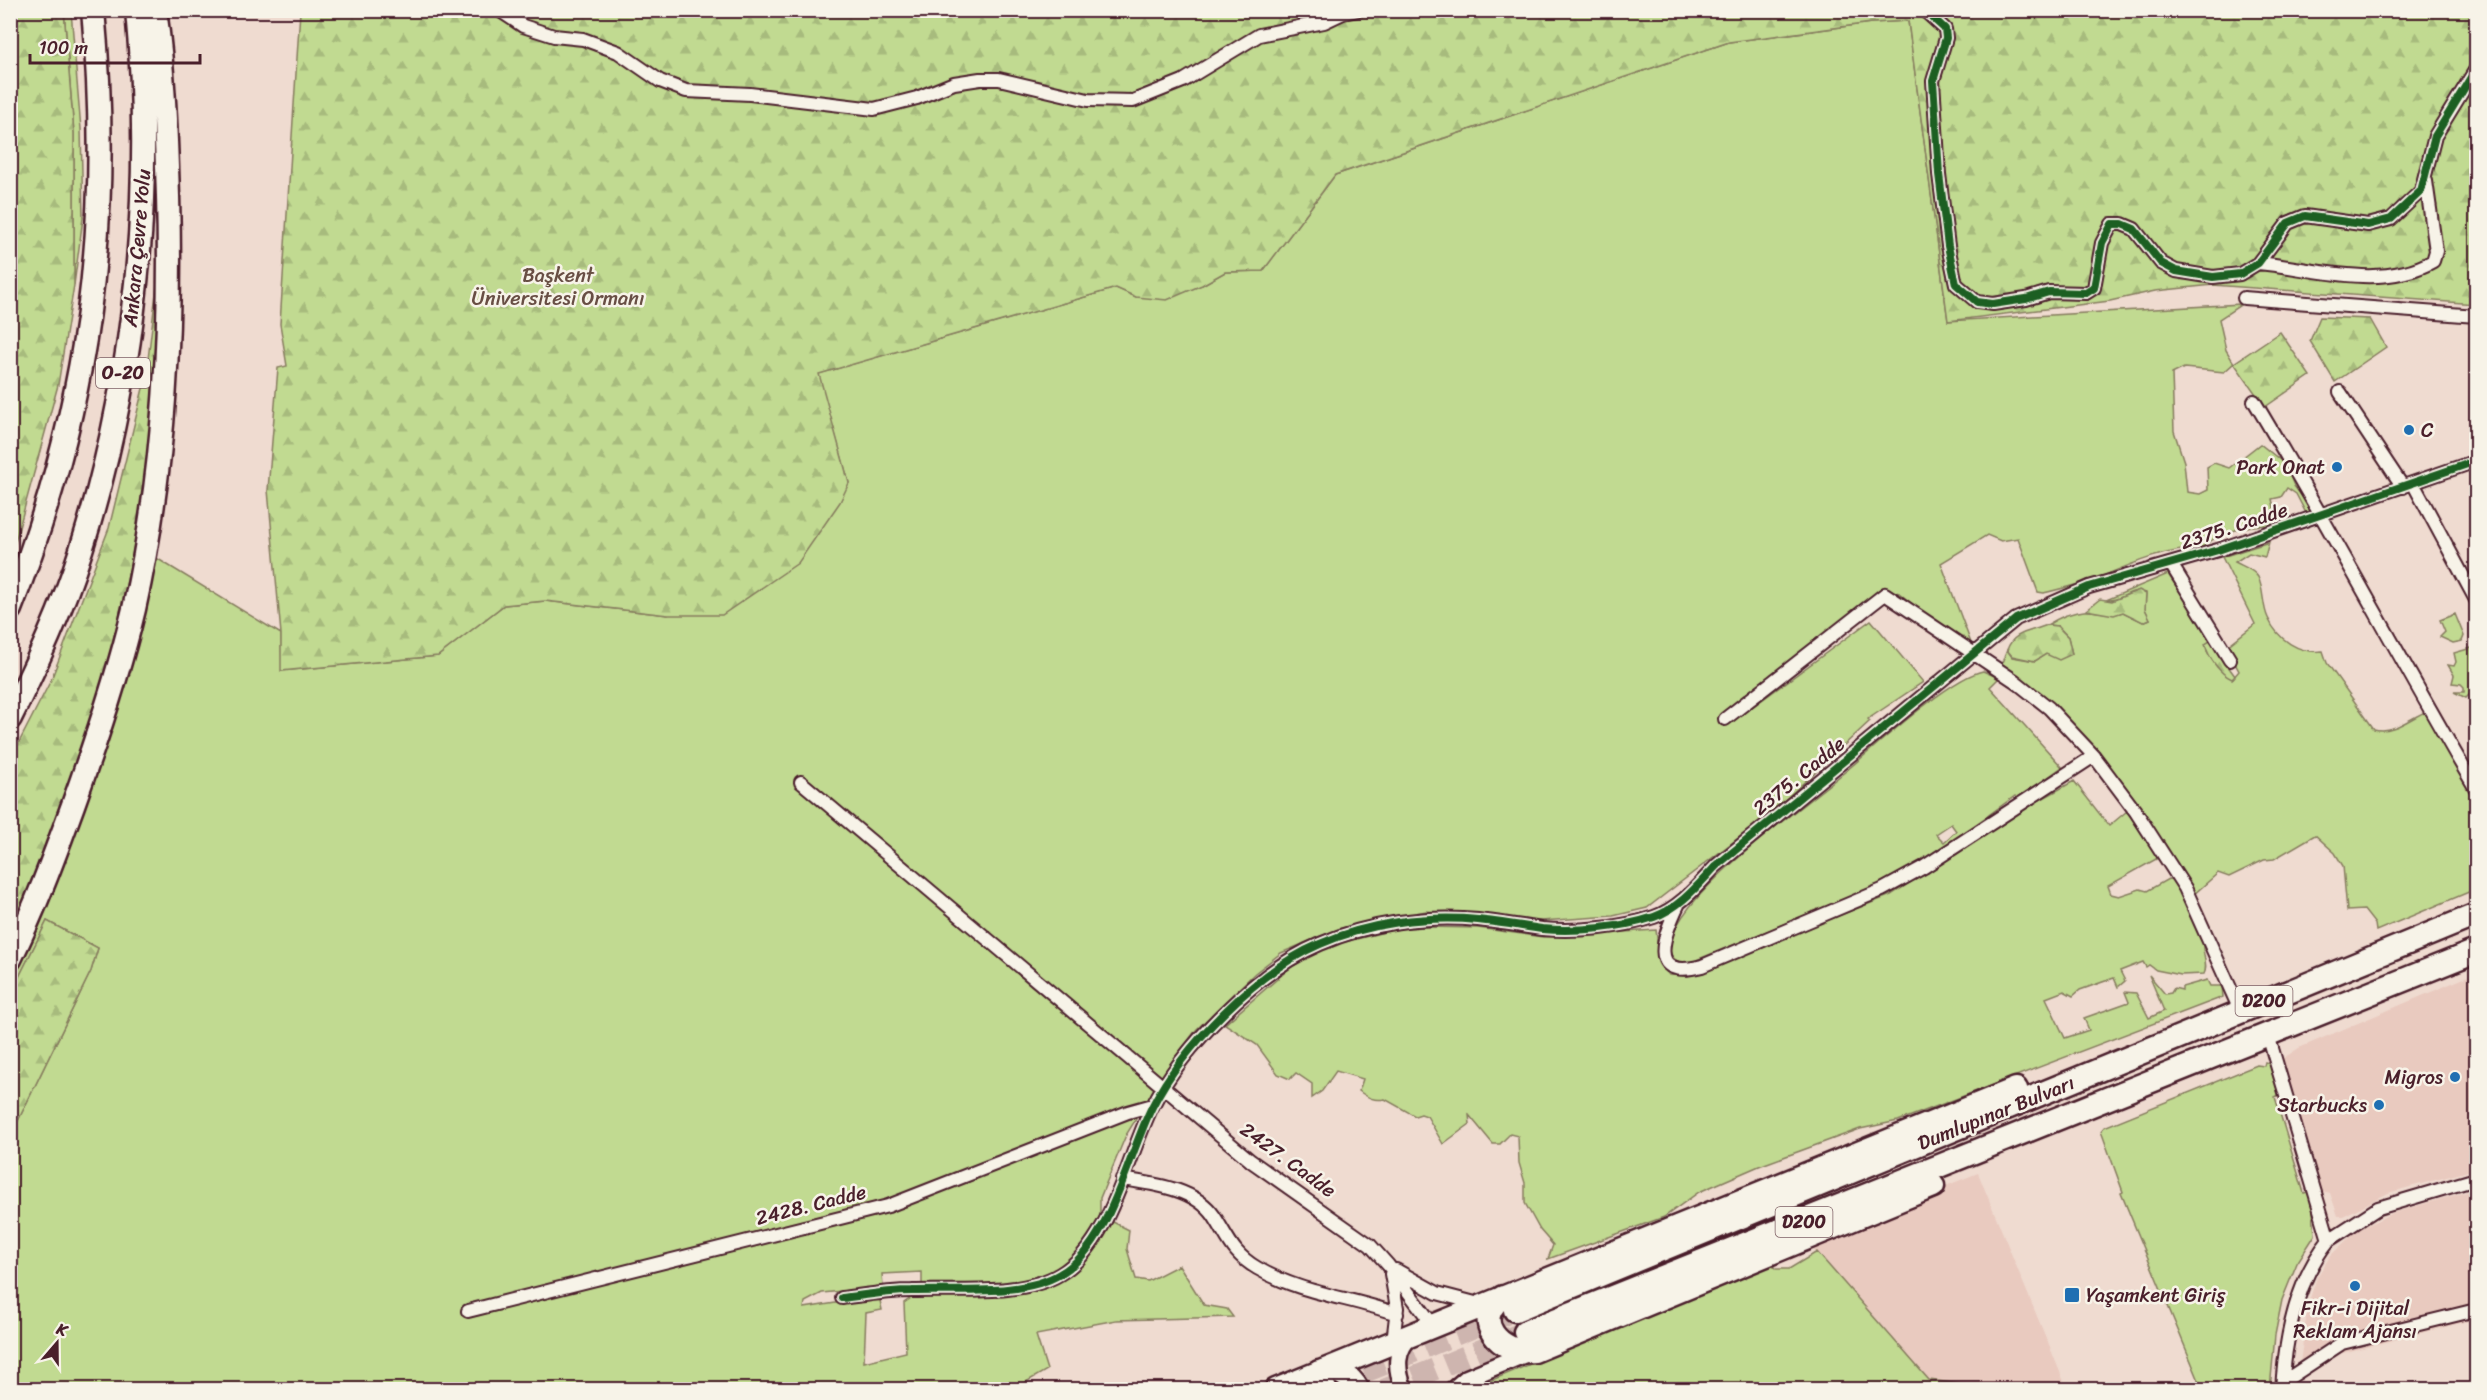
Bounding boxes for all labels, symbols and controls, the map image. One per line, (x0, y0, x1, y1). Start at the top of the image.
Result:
scale bar (30, 27, 200, 65)
text: 100 m (39, 32, 88, 64)
street label: Ankara Çevre Yolu (113, 167, 161, 329)
park label: Başkent Üniversitesi Ormanı (472, 258, 644, 316)
road number: O-20 (96, 358, 150, 388)
place label: C (2421, 413, 2434, 448)
marker: C (2402, 423, 2416, 437)
place label: Park Onat (2236, 450, 2325, 485)
marker: Park Onat (2330, 460, 2344, 474)
street label: 2375. Cadde (2176, 492, 2292, 560)
street label: 2375. Cadde (1745, 727, 1853, 825)
road number: D200 (2236, 986, 2292, 1016)
place label: Migros (2385, 1060, 2444, 1095)
street label: Dumlupınar Bulvarı (1912, 1066, 2080, 1160)
marker: Migros (2448, 1070, 2462, 1084)
place label: Starbucks (2277, 1088, 2368, 1123)
marker: Starbucks (2372, 1098, 2386, 1112)
street label: 2427. Cadde (1232, 1113, 1344, 1207)
street label: 2428. Cadde (752, 1174, 870, 1236)
road number: D200 (1776, 1207, 1832, 1237)
place label: Yaşamkent Giriş (2086, 1278, 2226, 1313)
marker: Fikr-i Dijital Reklam Ajansı (2348, 1279, 2362, 1293)
marker: Yaşamkent Giriş (2063, 1286, 2081, 1304)
place label: Fikr-i Dijital Reklam Ajansı (2293, 1291, 2417, 1349)
north arrow (27, 1313, 87, 1373)
text: K (51, 1314, 73, 1345)

